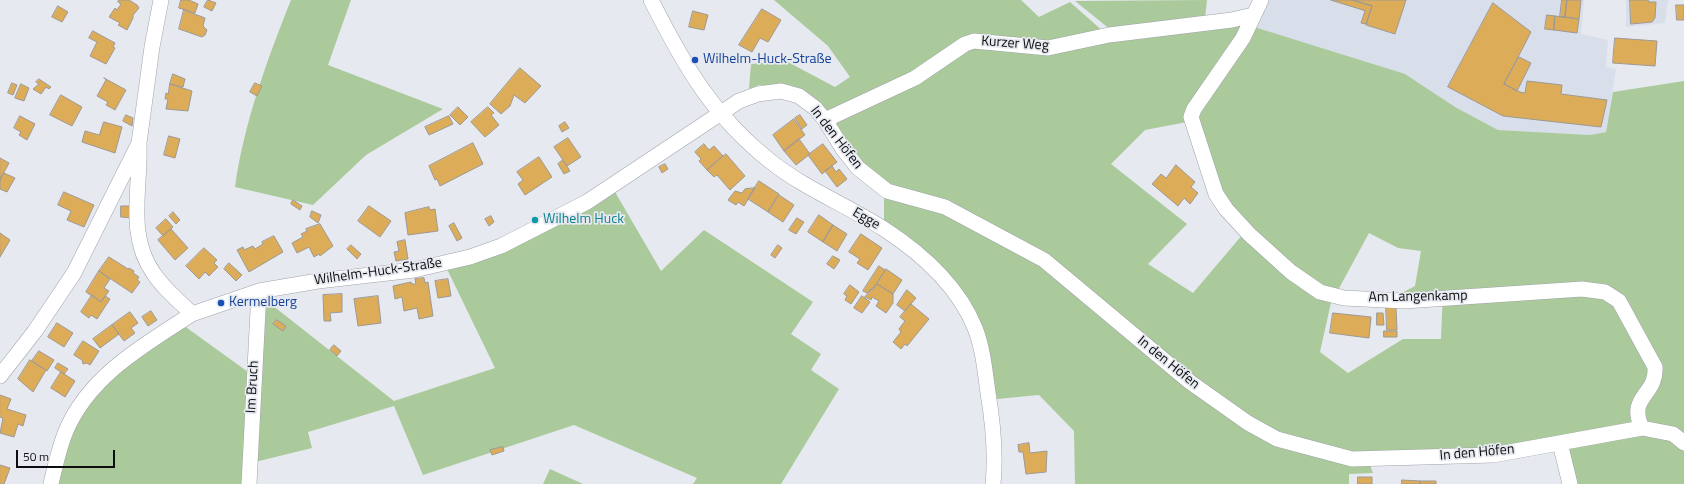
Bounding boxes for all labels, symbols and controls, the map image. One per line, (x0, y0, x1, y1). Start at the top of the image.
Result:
street label: Kurzer Weg (981, 33, 1049, 55)
place label: Wilhelm-Huck-Straße (703, 52, 832, 68)
marker: Wilhelm-Huck-Straße (690, 55, 700, 65)
street label: In den Höfen (806, 103, 866, 173)
street label: Egge (849, 204, 883, 234)
place label: Wilhelm Huck (543, 212, 624, 228)
marker: Wilhelm Huck (530, 215, 540, 225)
street label: Wilhelm-Huck-Straße (313, 255, 443, 289)
street label: Am Langenkamp (1368, 288, 1468, 306)
place label: Kermelberg (229, 295, 297, 311)
marker: Kermelberg (216, 298, 226, 308)
street label: In den Höfen (1134, 333, 1202, 393)
street label: Im Bruch (243, 360, 263, 414)
street label: In den Höfen (1439, 441, 1515, 465)
scale bar (18, 442, 117, 468)
text: 50 m (23, 447, 49, 466)

